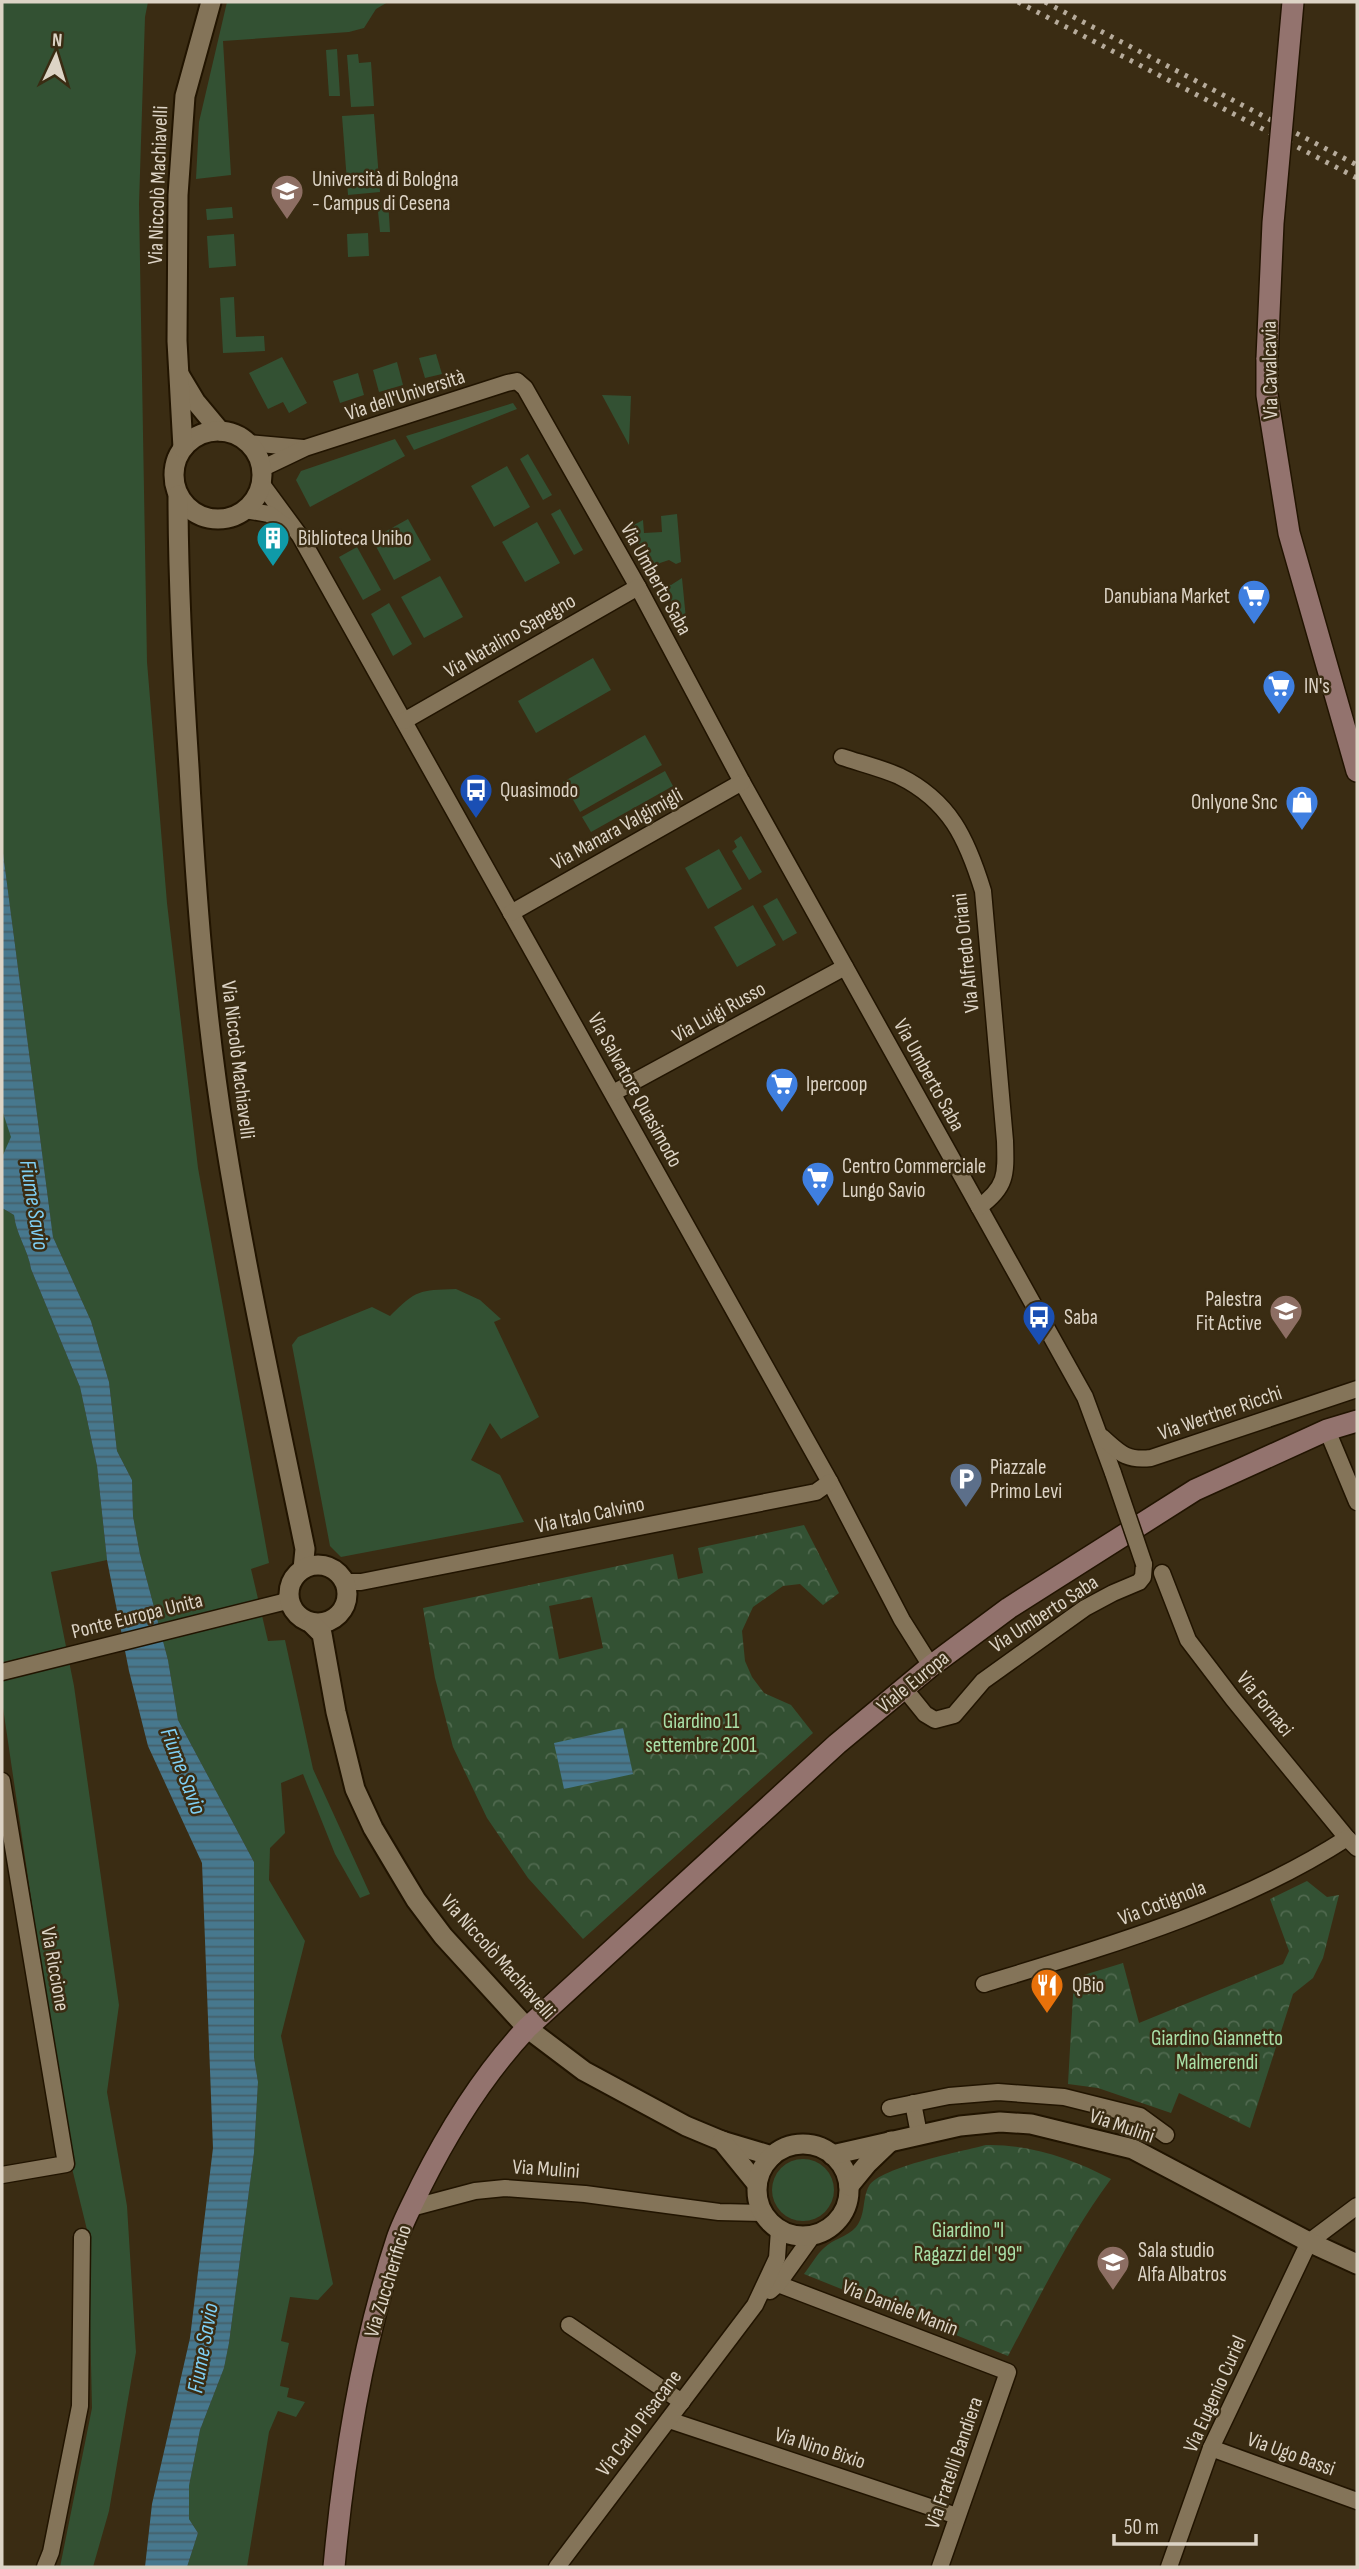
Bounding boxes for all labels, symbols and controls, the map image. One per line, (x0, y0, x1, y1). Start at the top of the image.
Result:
north arrow (21, 21, 91, 91)
text: N (51, 29, 63, 52)
street label: Via Niccolò Machiavelli (143, 105, 173, 265)
place label: Università di Bologna - Campus di Cesena (312, 167, 459, 216)
school or university icon: Università di Bologna - Campus di Cesena (268, 172, 306, 221)
street label: Via Cavalcavia (1257, 321, 1283, 419)
street label: Via dell'Università (342, 364, 468, 426)
building icon: Biblioteca Unibo (254, 519, 292, 568)
street label: Via Umberto Saba (615, 519, 697, 639)
place label: Biblioteca Unibo (298, 526, 412, 551)
supermarket icon: Danubiana Market (1235, 577, 1273, 626)
place label: Danubiana Market (1104, 584, 1230, 609)
street label: Via Natalino Sapegno (440, 588, 580, 684)
supermarket icon: IN's (1260, 667, 1298, 716)
place label: IN's (1304, 674, 1330, 699)
bus stop icon: Quasimodo (457, 771, 495, 820)
place label: Quasimodo (500, 778, 578, 803)
street label: Via Manara Valgimigli (547, 783, 687, 875)
shop icon: Onlyone Snc (1283, 783, 1321, 832)
place label: Onlyone Snc (1191, 790, 1278, 815)
street label: Via Alfredo Oriani (947, 892, 985, 1014)
street label: Via Luigi Russo (668, 976, 770, 1048)
street label: Via Niccolò Machiavelli (216, 980, 260, 1140)
street label: Via Salvatore Quasimodo (582, 1009, 688, 1171)
street label: Via Umberto Saba (888, 1015, 970, 1135)
supermarket icon: Ipercoop (763, 1065, 801, 1114)
place label: Ipercoop (806, 1072, 868, 1097)
place label: Centro Commerciale Lungo Savio (842, 1154, 986, 1203)
water label: Fiume Savio (13, 1158, 55, 1253)
supermarket icon: Centro Commerciale Lungo Savio (799, 1159, 837, 1208)
place label: Palestra Fit Active (1196, 1287, 1262, 1336)
school or university icon: Palestra Fit Active (1267, 1292, 1305, 1341)
bus stop icon: Saba (1020, 1298, 1058, 1347)
place label: Saba (1064, 1305, 1098, 1330)
street label: Via Werther Ricchi (1155, 1380, 1285, 1446)
place label: Piazzale Primo Levi (990, 1455, 1062, 1504)
parking icon: Piazzale Primo Levi (947, 1460, 985, 1509)
street label: Via Italo Calvino (533, 1491, 647, 1539)
street label: Via Umberto Saba (985, 1570, 1103, 1658)
street label: Ponte Europa Unita (69, 1588, 205, 1644)
street label: Viale Europa (872, 1645, 954, 1719)
street label: Via Fornaci (1231, 1666, 1299, 1742)
park label: Giardino 11 settembre 2001 (645, 1709, 757, 1758)
water label: Fiume Savio (154, 1724, 213, 1819)
street label: Via Cotignola (1115, 1875, 1209, 1931)
street label: Via Niccolò Machiavelli (435, 1890, 561, 2024)
street label: Via Riccione (35, 1925, 75, 2013)
restaurant icon: QBio (1028, 1966, 1066, 2015)
place label: QBio (1072, 1973, 1104, 1998)
park label: Giardino Giannetto Malmerendi (1151, 2026, 1283, 2075)
street label: Via Mulini (1086, 2103, 1158, 2149)
street label: Via Mulini (512, 2154, 580, 2184)
park label: Giardino "I Ragazzi del '99" (914, 2218, 1022, 2267)
street label: Via Zuccherificio (359, 2222, 417, 2340)
place label: Sala studio Alfa Albatros (1137, 2238, 1227, 2287)
school or university icon: Sala studio Alfa Albatros (1094, 2243, 1132, 2292)
street label: Via Daniele Manin (838, 2274, 962, 2342)
water label: Fiume Savio (181, 2300, 225, 2395)
street label: Via Eugenio Curiel (1178, 2332, 1252, 2456)
street label: Via Carlo Pisacane (591, 2365, 687, 2481)
street label: Via Fratelli Bandiera (920, 2394, 988, 2532)
street label: Via Nino Bixio (771, 2422, 869, 2474)
street label: Via Ugo Bassi (1244, 2427, 1338, 2481)
scale bar (1114, 2502, 1256, 2546)
text: 50 m (1124, 2515, 1159, 2540)

